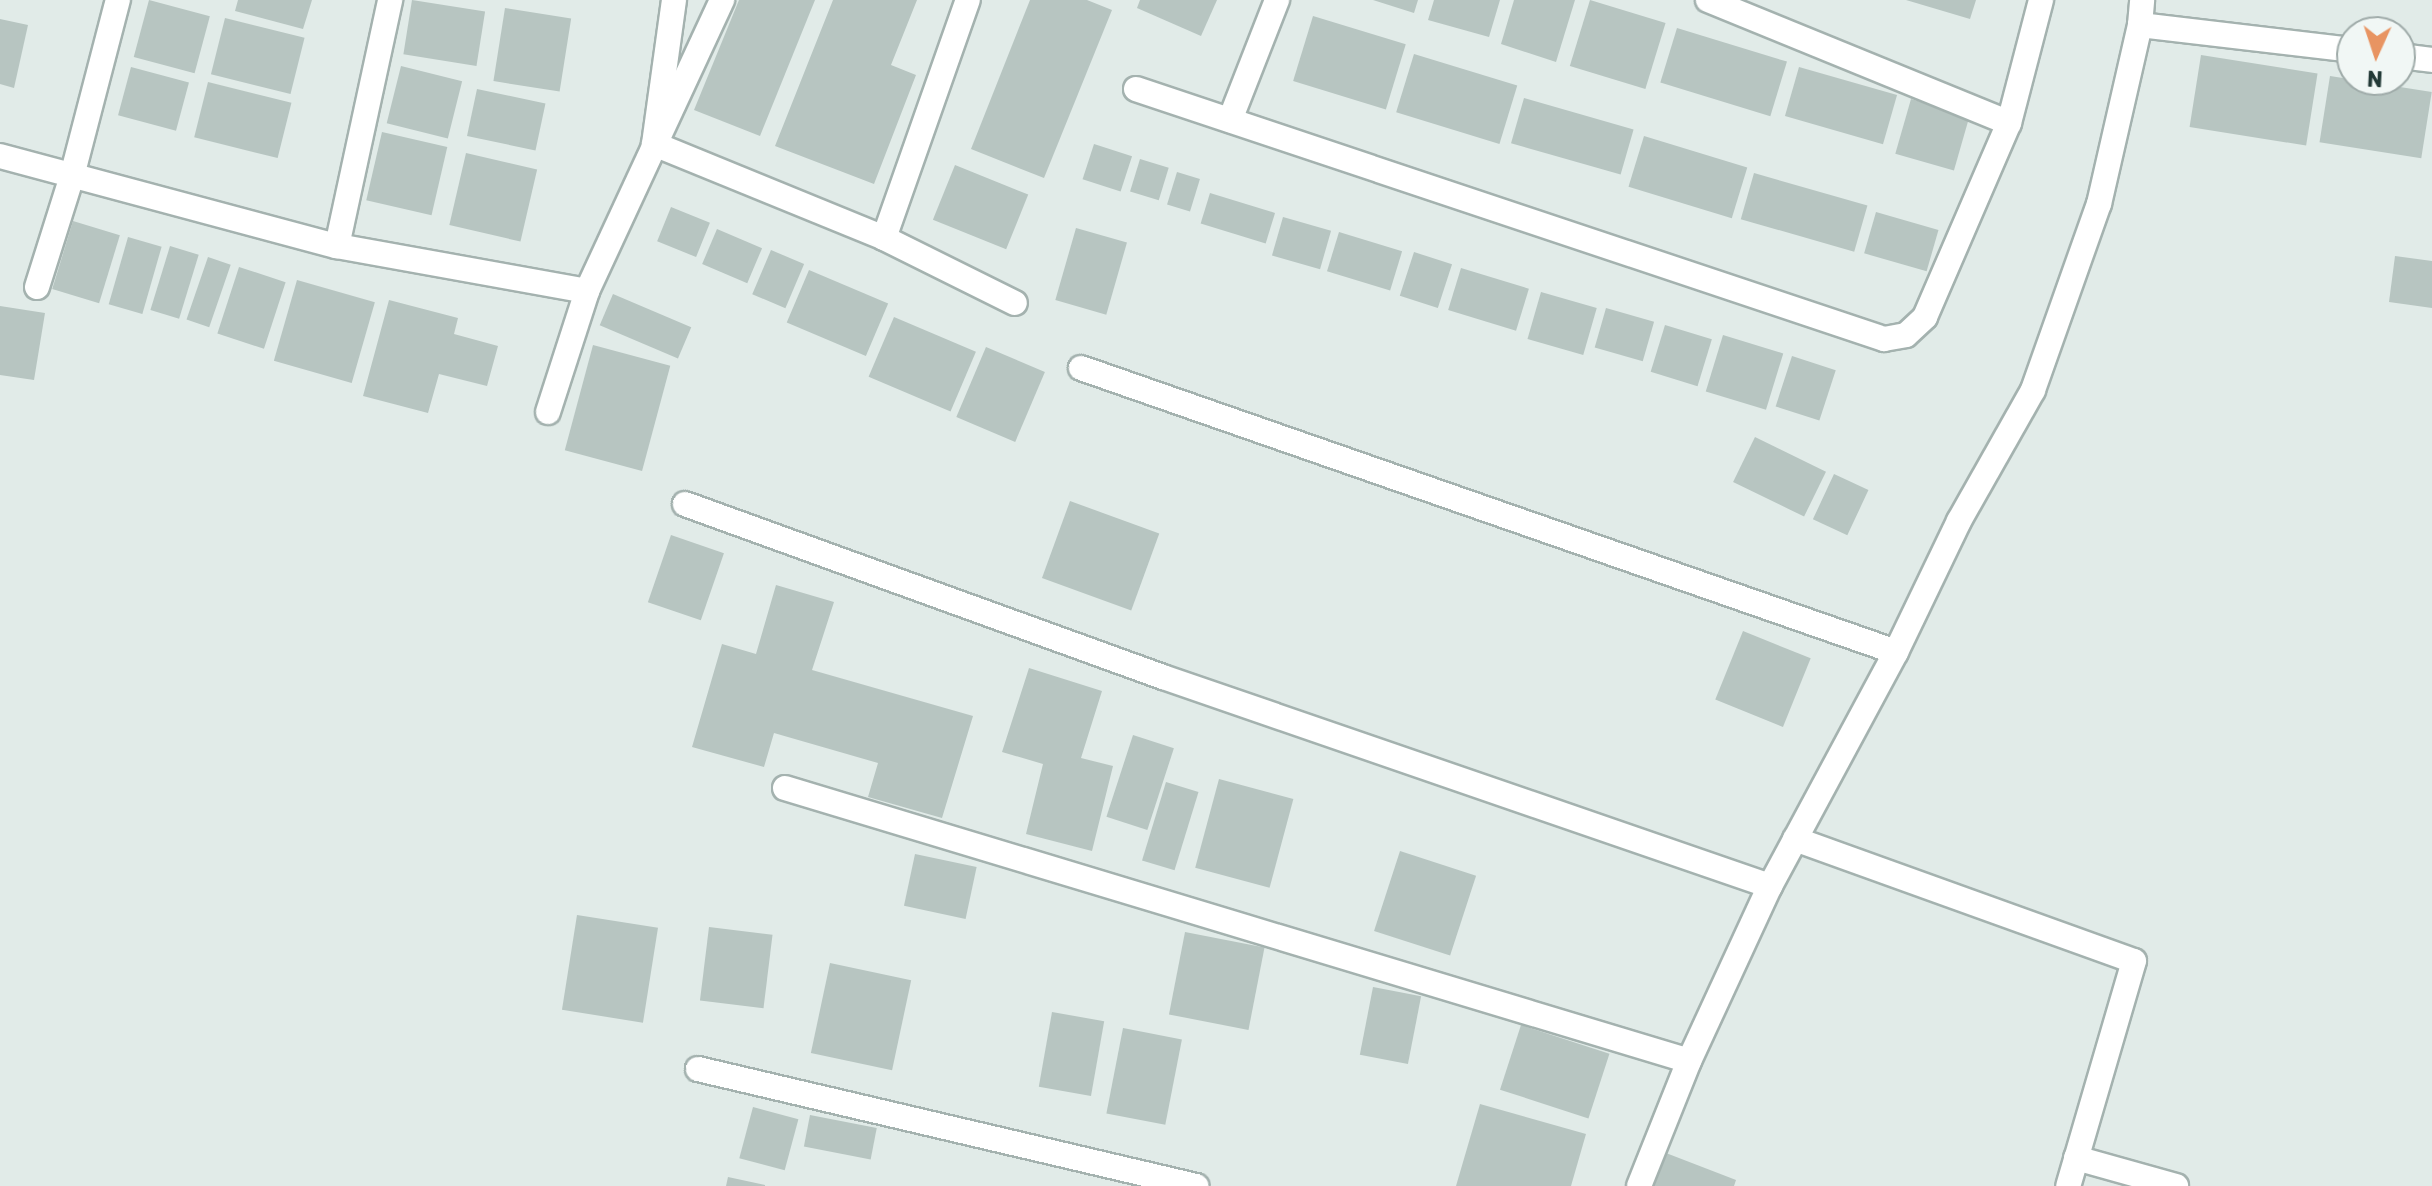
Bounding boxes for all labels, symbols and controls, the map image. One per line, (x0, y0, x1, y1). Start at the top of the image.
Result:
north arrow (2336, 16, 2416, 96)
text: N (2366, 65, 2383, 92)

